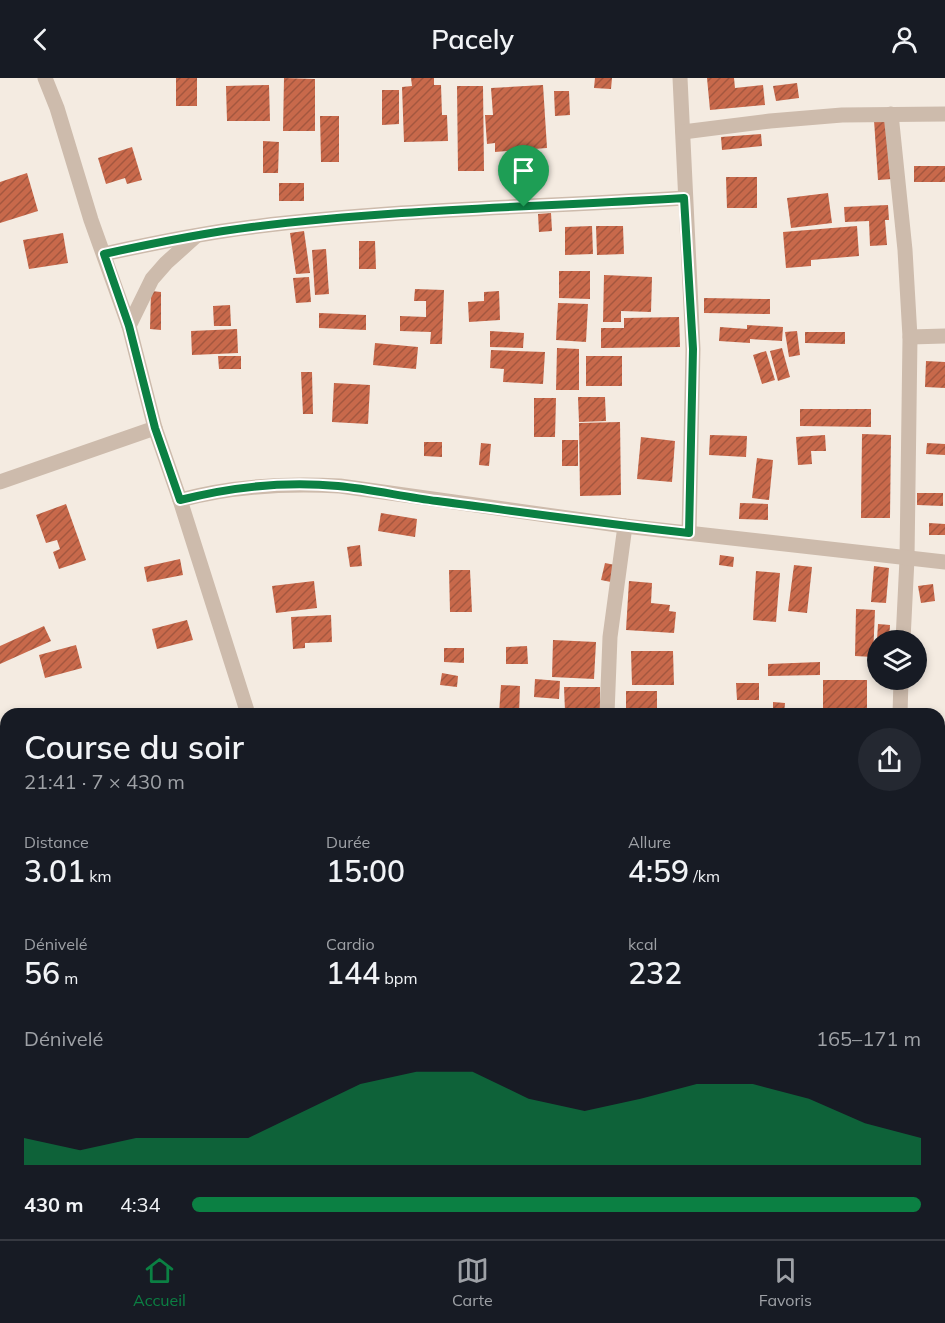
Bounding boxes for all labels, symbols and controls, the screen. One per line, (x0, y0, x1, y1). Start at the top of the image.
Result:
text: Pacely (431, 22, 514, 56)
icon: back (24, 23, 57, 56)
icon: person (888, 23, 921, 56)
pin (498, 145, 549, 207)
icon: arrive (507, 154, 540, 187)
map controls (867, 630, 927, 690)
button: layers (867, 630, 927, 690)
text: Course du soir (24, 726, 244, 767)
button: share (858, 728, 921, 791)
text: 21:41 · 7 × 430 m (24, 769, 185, 794)
text: Distance (24, 832, 89, 852)
text: Durée (326, 832, 370, 852)
text: Allure (628, 832, 671, 852)
text: 3.01 (24, 852, 85, 890)
text: 15:00 (326, 852, 405, 890)
text: 4:59 (628, 852, 689, 890)
text: km (85, 866, 112, 886)
text: /km (689, 866, 720, 886)
text: Dénivelé (24, 934, 87, 954)
text: Cardio (326, 934, 375, 954)
text: kcal (628, 934, 657, 954)
text: 56 (24, 954, 60, 992)
text: 144 (326, 954, 380, 992)
text: 232 (628, 954, 682, 992)
text: m (60, 968, 78, 988)
text: bpm (380, 968, 417, 988)
text: Dénivelé (24, 1026, 103, 1051)
text: 165–171 m (816, 1026, 921, 1051)
text: 430 m (24, 1192, 83, 1217)
text: 4:34 (120, 1192, 161, 1217)
tab: Accueil (133, 1254, 186, 1310)
tab: Carte (452, 1254, 493, 1310)
tab: Favoris (759, 1254, 812, 1310)

